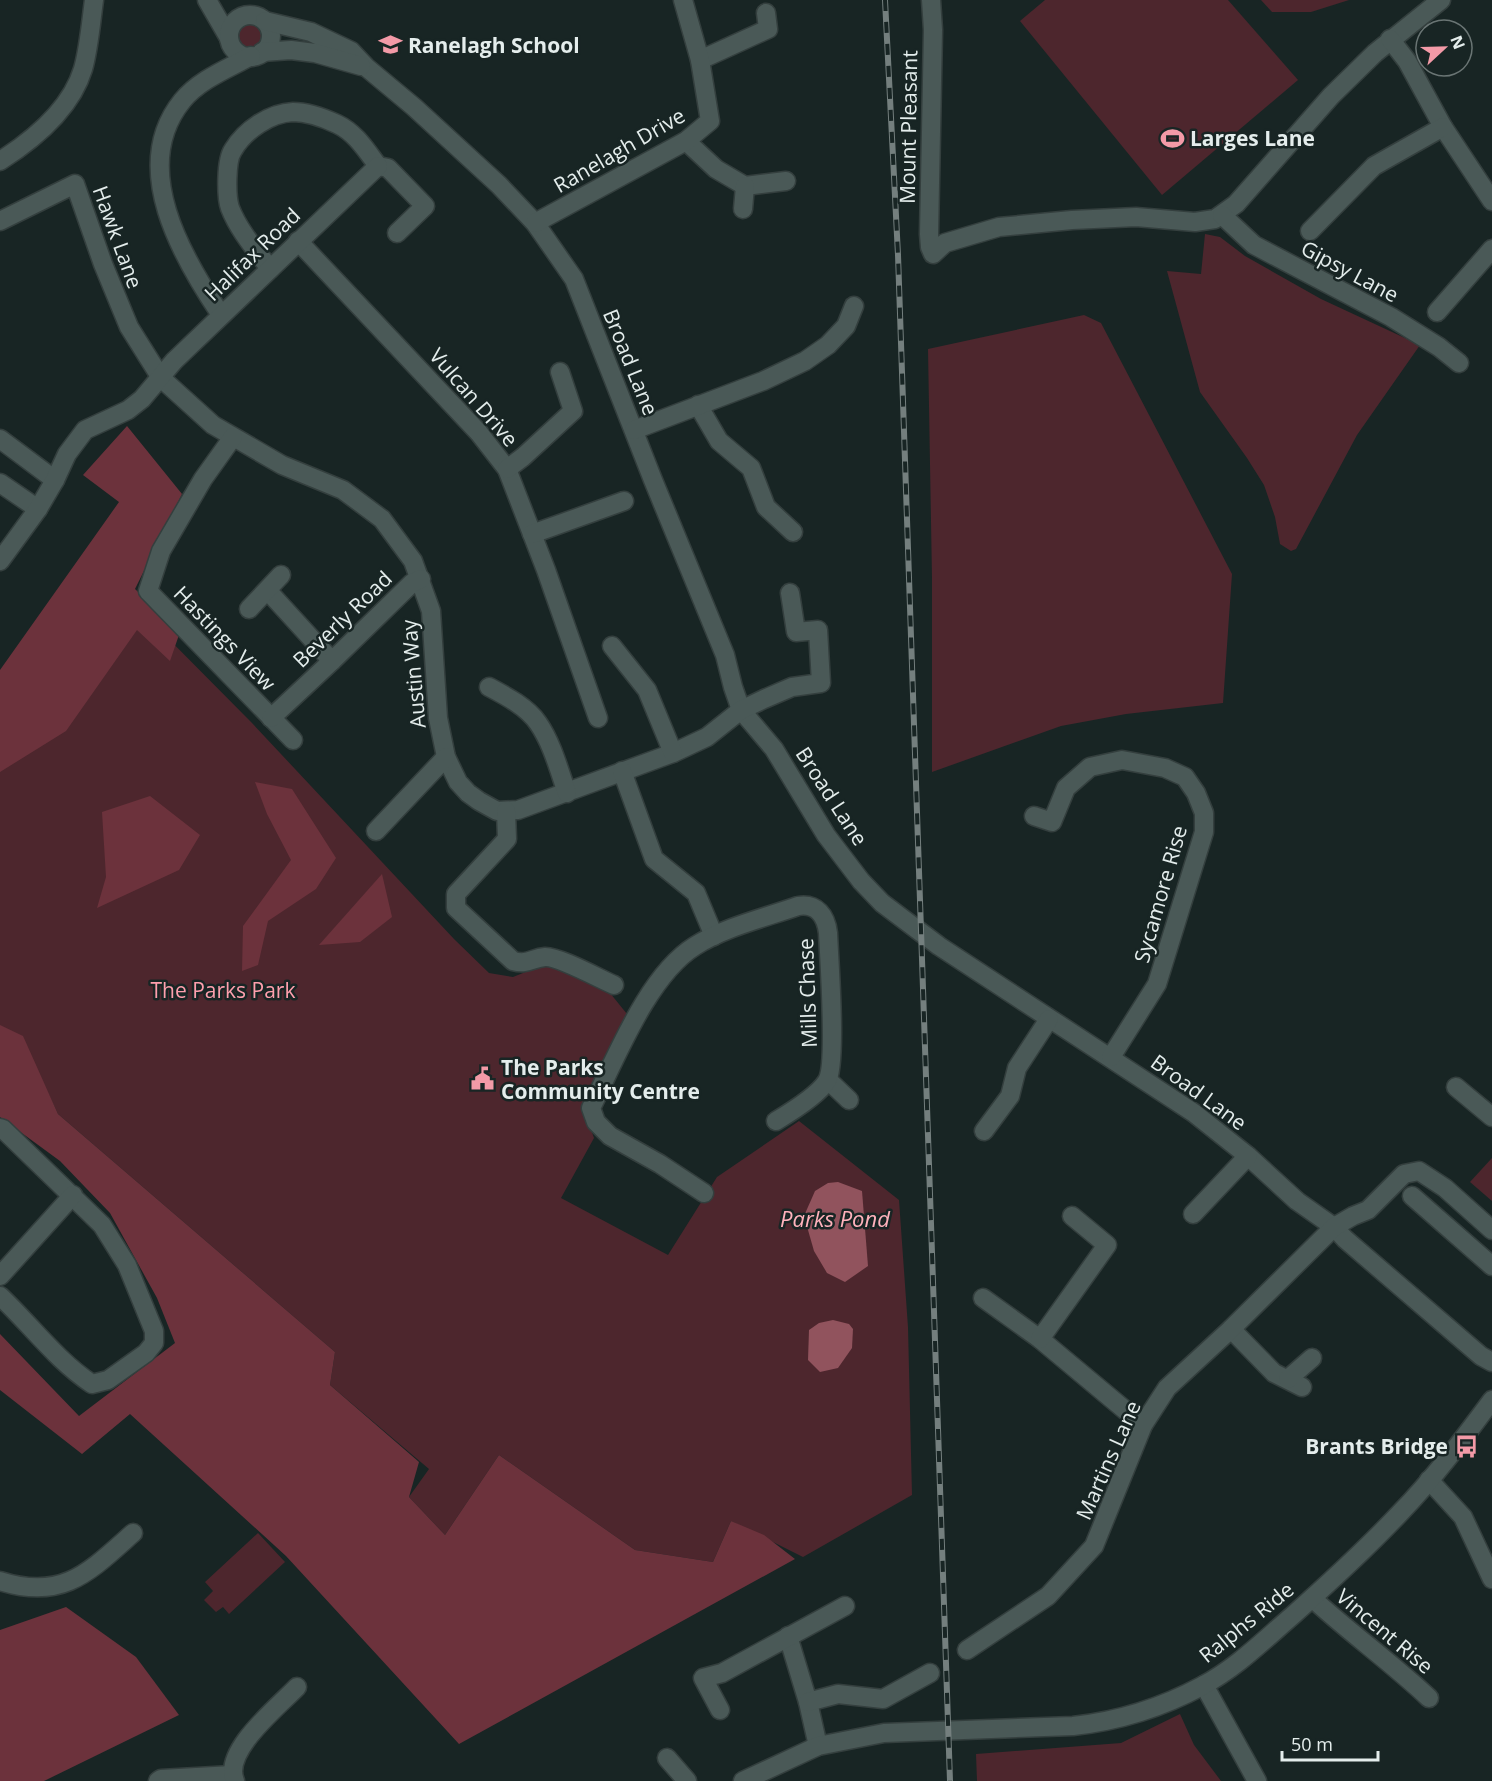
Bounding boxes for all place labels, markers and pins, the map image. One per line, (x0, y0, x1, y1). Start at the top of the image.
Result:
place label: Ranelagh School (408, 31, 580, 59)
school or university icon: Ranelagh School (377, 32, 403, 58)
place label: Larges Lane (1190, 124, 1315, 152)
sports icon: Larges Lane (1159, 125, 1185, 151)
place label: The Parks Community Centre (501, 1053, 700, 1105)
public building icon: The Parks Community Centre (470, 1066, 496, 1092)
place label: Brants Bridge (1305, 1432, 1448, 1460)
bus stop icon: Brants Bridge (1453, 1433, 1479, 1459)

